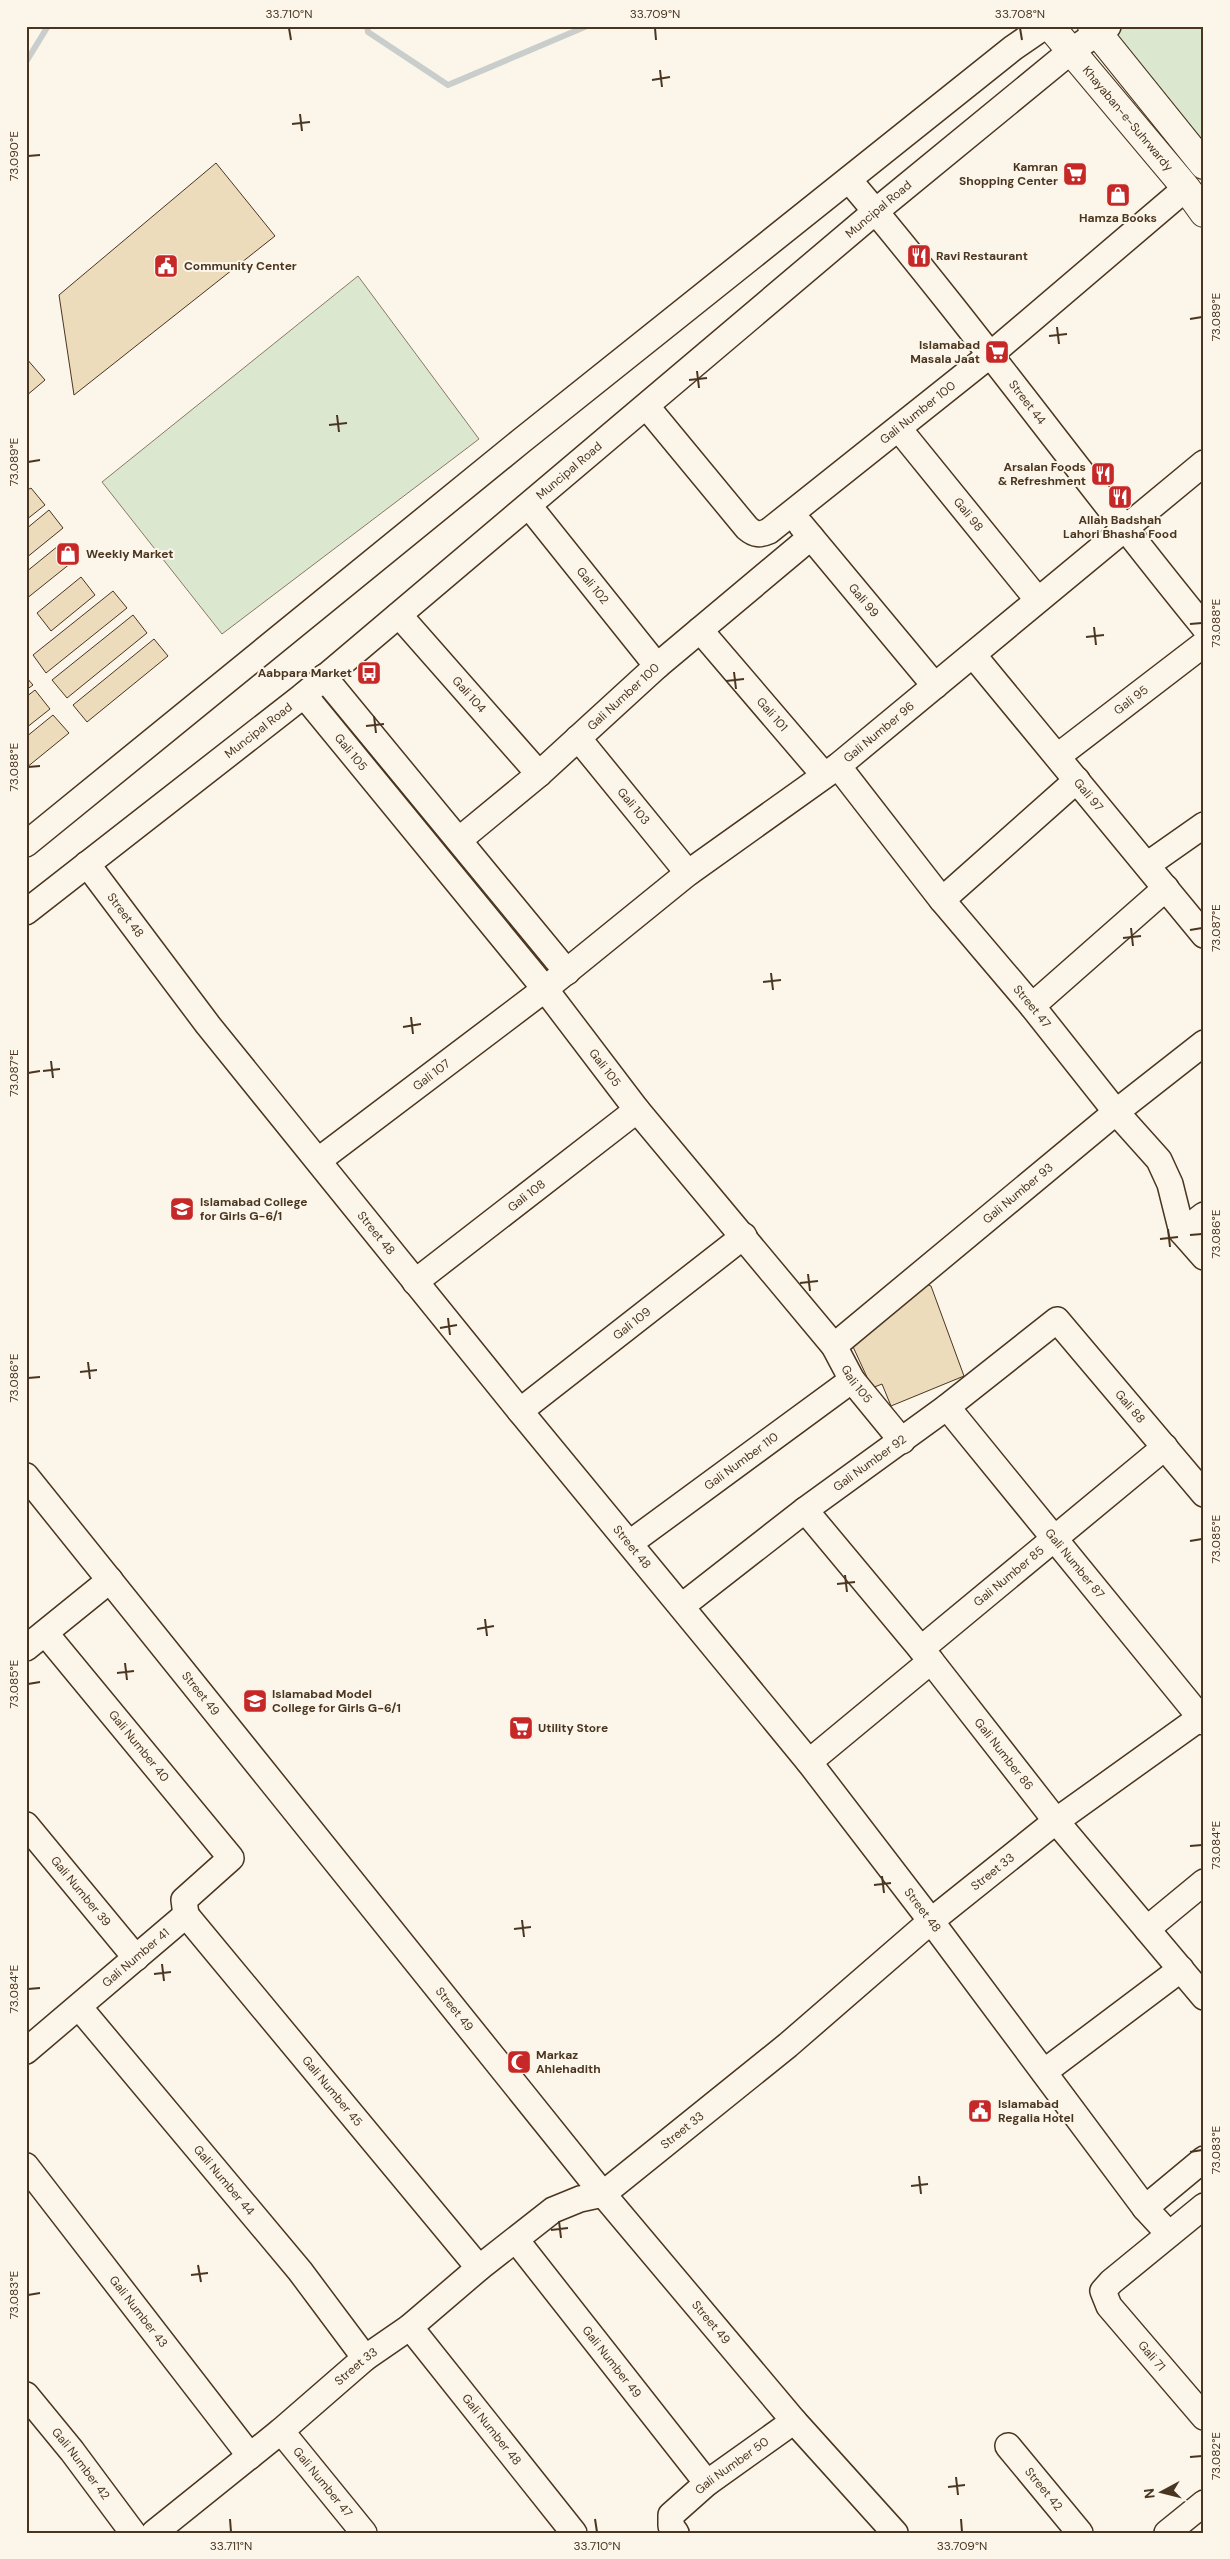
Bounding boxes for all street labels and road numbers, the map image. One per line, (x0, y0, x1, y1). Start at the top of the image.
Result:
street label: Khayaban-e-Suhrwardy (1079, 63, 1177, 175)
street label: Muncipal Road (842, 177, 915, 241)
street label: Street 44 (1005, 377, 1049, 428)
street label: Gali Number 100 (877, 378, 959, 448)
street label: Muncipal Road (533, 438, 605, 503)
street label: Gali 98 (950, 494, 987, 535)
street label: Gali 102 (573, 564, 613, 608)
street label: Gali 99 (845, 580, 882, 621)
street label: Gali Number 100 (584, 660, 663, 734)
street label: Gali 104 (449, 673, 489, 716)
street label: Gali 95 (1111, 682, 1151, 718)
street label: Gali 101 (753, 694, 791, 735)
street label: Gali Number 96 (840, 698, 918, 766)
street label: Muncipal Road (221, 699, 296, 762)
street label: Gali 105 (331, 730, 371, 774)
street label: Gali 97 (1070, 775, 1107, 815)
street label: Gali 103 (614, 784, 654, 828)
street label: Street 48 (103, 890, 147, 941)
street label: Street 47 (1010, 982, 1054, 1031)
street label: Gali 105 (585, 1045, 624, 1090)
street label: Gali 107 (410, 1056, 453, 1094)
street label: Gali Number 93 (979, 1160, 1056, 1227)
street label: Gali 108 (504, 1176, 549, 1215)
street label: Street 48 (354, 1208, 399, 1258)
street label: Gali 109 (610, 1304, 654, 1343)
street label: Gali 105 (837, 1362, 876, 1407)
street label: Gali 88 (1111, 1386, 1149, 1427)
street label: Gali Number 110 (701, 1429, 781, 1494)
street label: Gali Number 92 (830, 1431, 910, 1495)
street label: Street 48 (609, 1522, 655, 1572)
street label: Gali Number 87 (1041, 1525, 1108, 1602)
street label: Gali Number 85 (970, 1542, 1047, 1610)
street label: Street 49 (178, 1668, 223, 1719)
street label: Gali Number 40 (105, 1707, 173, 1785)
street label: Gali Number 86 (971, 1715, 1037, 1794)
street label: Street 33 (967, 1849, 1018, 1894)
street label: Gali Number 39 (47, 1853, 115, 1930)
street label: Street 48 (900, 1885, 945, 1936)
street label: Gali Number 41 (99, 1925, 173, 1991)
street label: Street 49 (432, 1984, 477, 2034)
street label: Gali Number 45 (298, 2053, 366, 2130)
street label: Street 33 (657, 2108, 707, 2153)
street label: Gali Number 44 (190, 2142, 258, 2219)
street label: Gali Number 43 (106, 2272, 171, 2351)
street label: Street 49 (688, 2297, 734, 2348)
street label: Gali Number 49 (579, 2323, 645, 2401)
street label: Gali 71 (1134, 2338, 1169, 2374)
street label: Street 33 (331, 2344, 381, 2389)
street label: Gali Number 48 (458, 2391, 525, 2468)
street label: Gali Number 42 (48, 2424, 114, 2503)
street label: Gali Number 50 (691, 2433, 772, 2498)
street label: Gali Number 47 (289, 2444, 356, 2521)
street label: Street 42 (1021, 2464, 1066, 2514)

